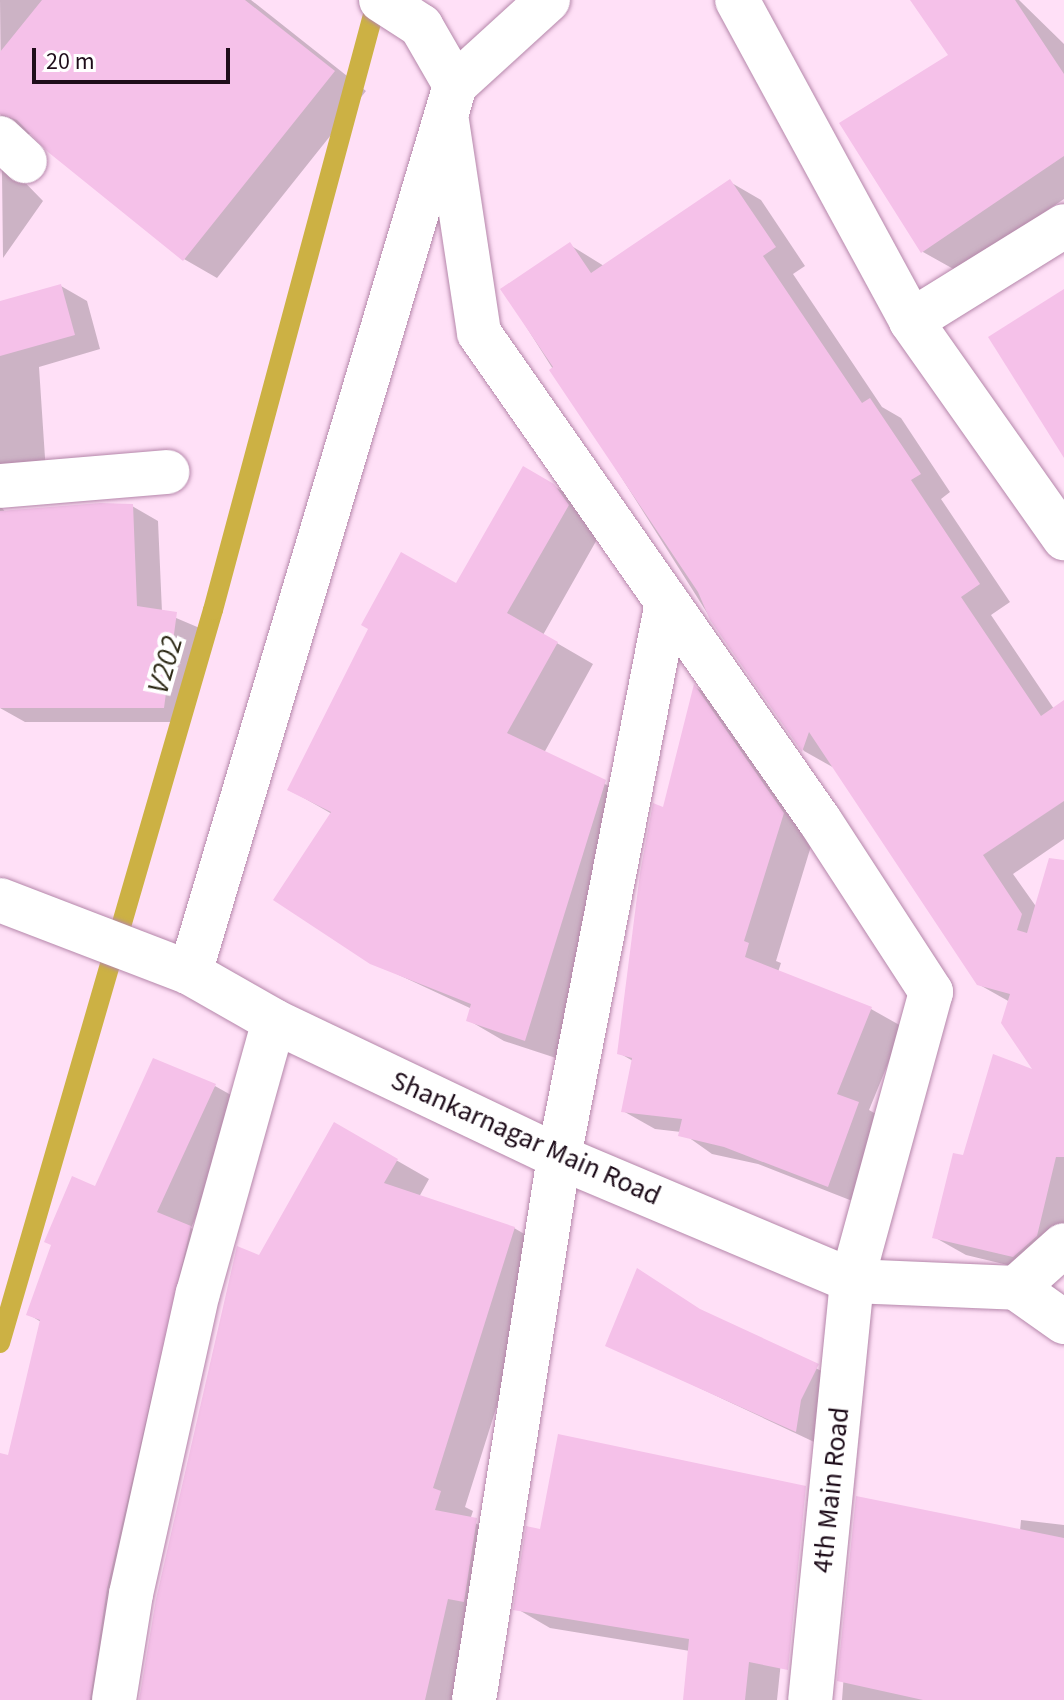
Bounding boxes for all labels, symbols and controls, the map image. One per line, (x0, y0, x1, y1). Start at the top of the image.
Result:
scale bar (36, 32, 234, 82)
text: 20 m (46, 44, 95, 79)
water label: V202 (141, 632, 191, 698)
street label: Shankarnagar Main Road (386, 1063, 666, 1213)
street label: 4th Main Road (806, 1405, 856, 1575)

